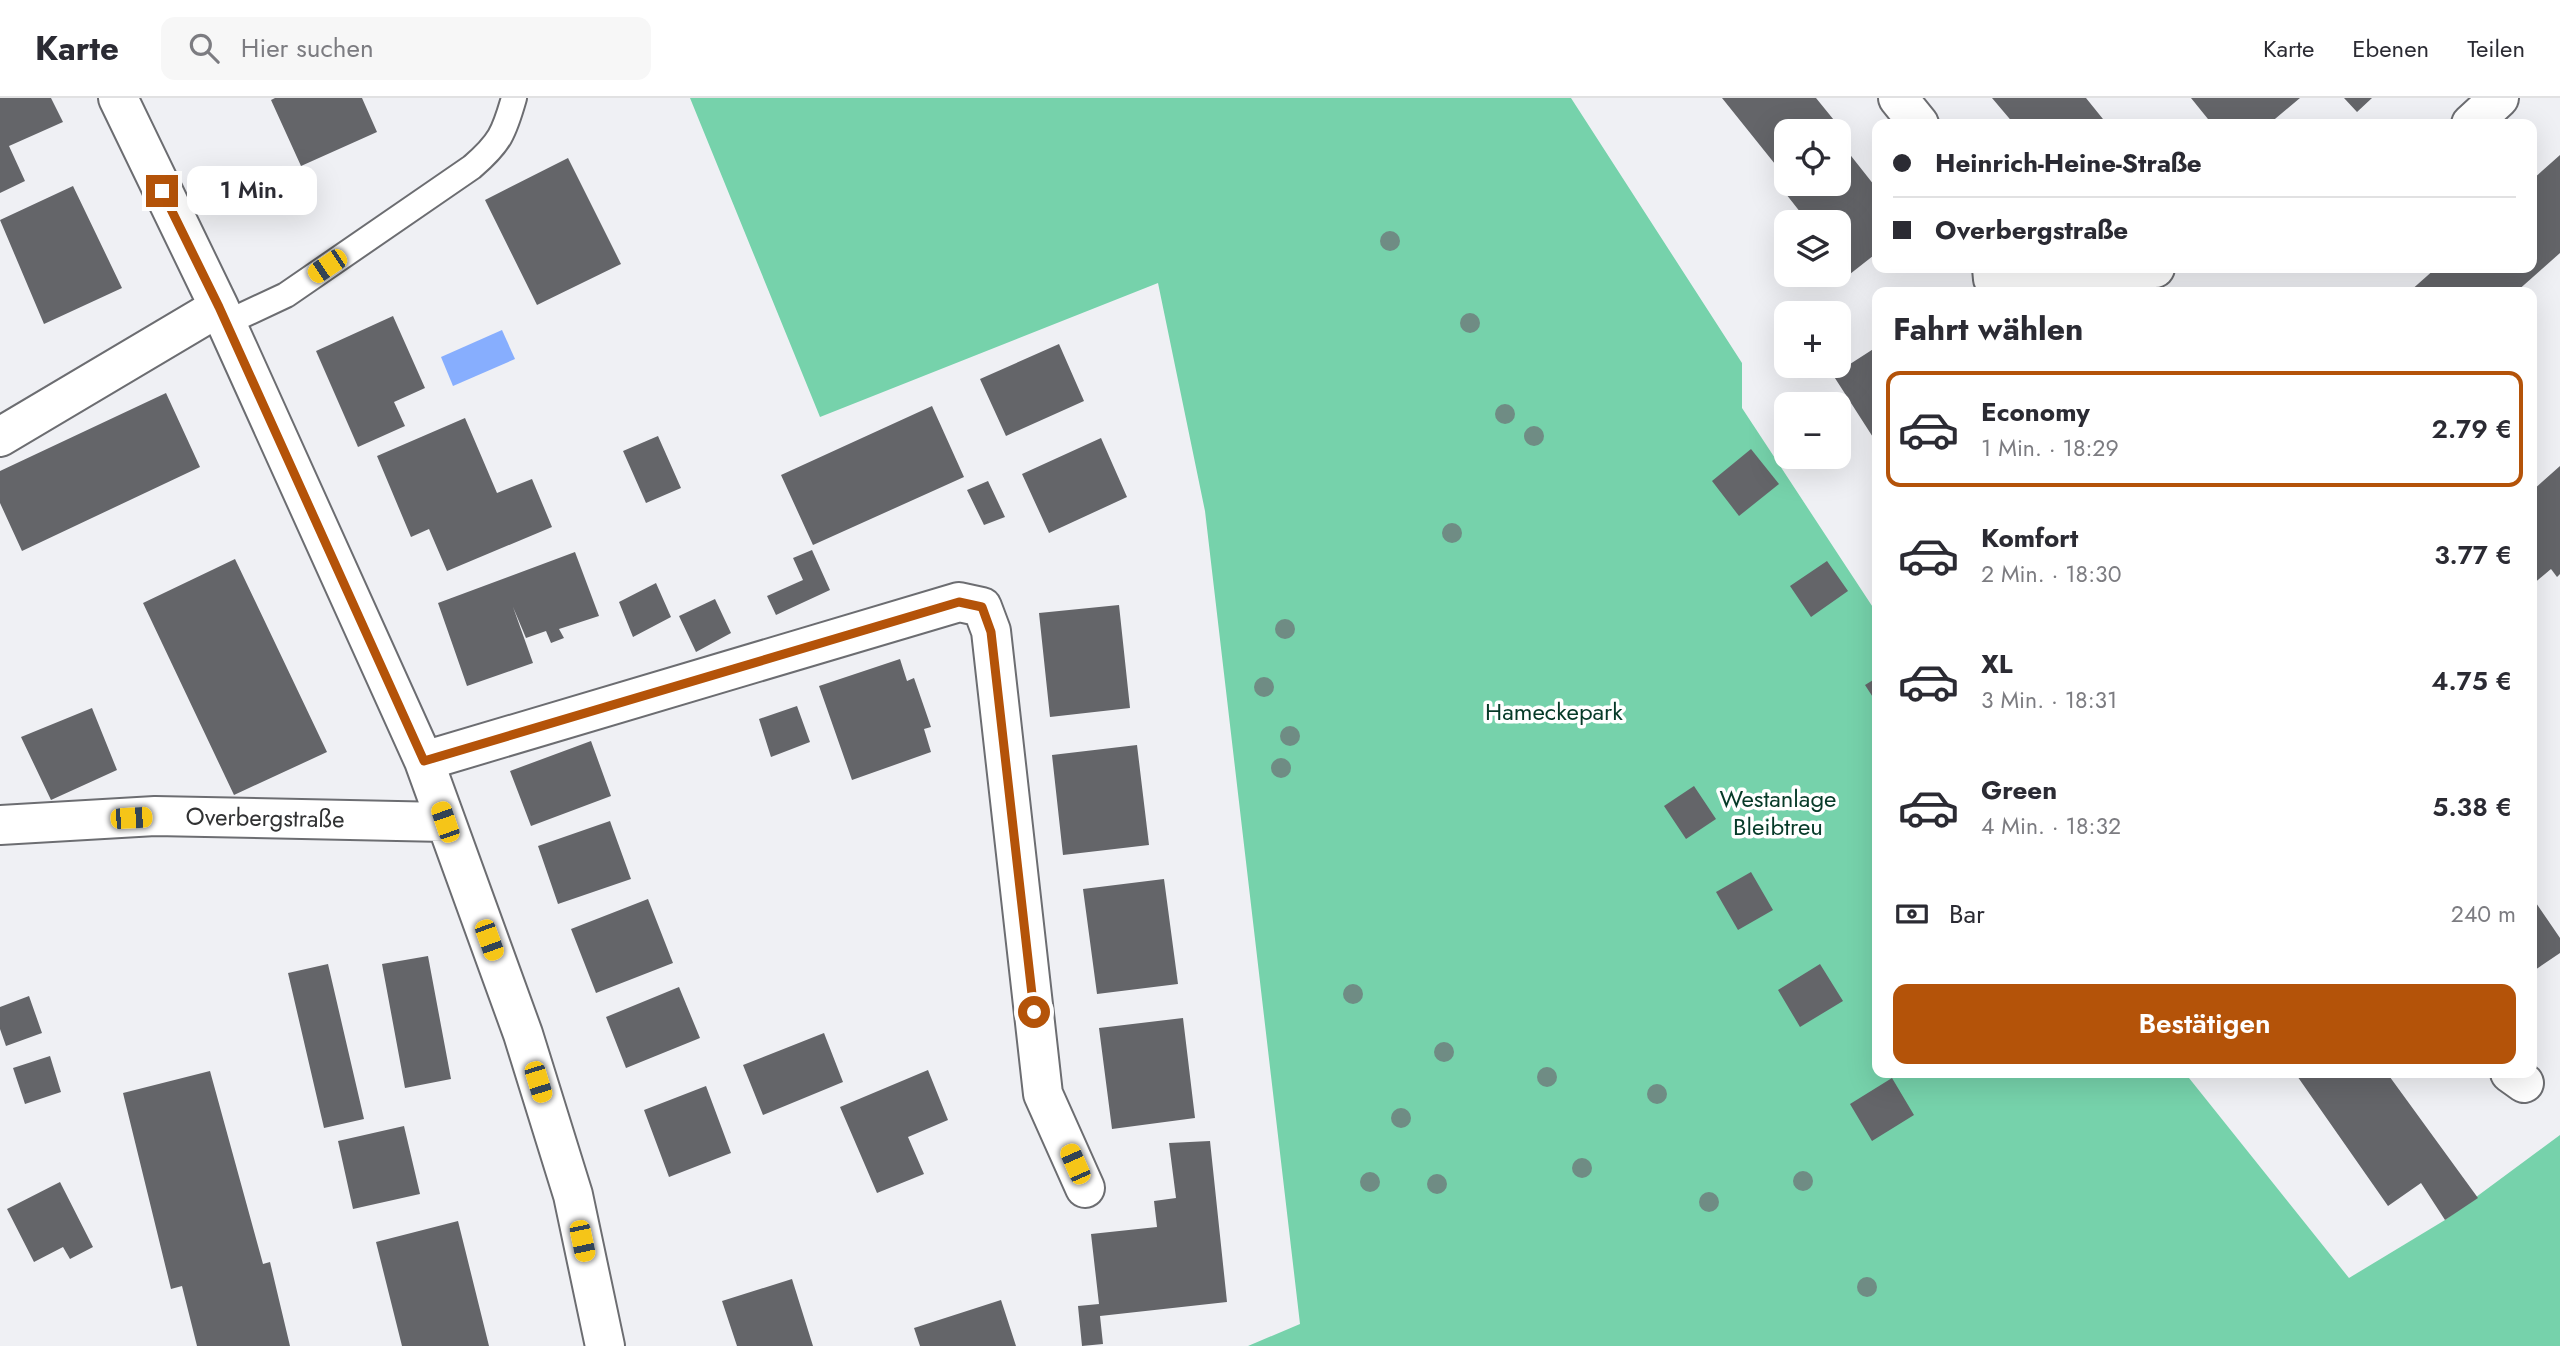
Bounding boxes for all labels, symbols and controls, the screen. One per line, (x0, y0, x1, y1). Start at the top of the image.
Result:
search box (161, 17, 651, 80)
text: Karte (35, 25, 119, 72)
icon: search (185, 29, 223, 67)
text: Hier suchen (241, 29, 374, 67)
text: Karte (2263, 31, 2314, 66)
text: Ebenen (2352, 31, 2429, 66)
text: Teilen (2467, 31, 2525, 66)
map controls (1774, 119, 1851, 469)
button: locate (1774, 119, 1851, 196)
text: Heinrich-Heine-Straße (1935, 144, 2202, 182)
callout: 1 Min. (186, 166, 316, 216)
text: 1 Min. (220, 173, 284, 207)
route end (146, 175, 178, 207)
button: layers (1774, 210, 1851, 287)
text: Overbergstraße (1935, 211, 2128, 249)
car (304, 246, 351, 286)
button: + (1774, 301, 1851, 378)
text: Fahrt wählen (1893, 306, 2083, 352)
button: − (1774, 392, 1851, 469)
text: Economy (1981, 393, 2090, 431)
icon: car (1897, 398, 1960, 461)
text: 2.79 € (2432, 410, 2512, 448)
text: 1 Min. · 18:29 (1981, 431, 2119, 465)
text: Komfort (1981, 519, 2078, 557)
icon: car (1897, 524, 1960, 587)
text: 3.77 € (2434, 536, 2512, 574)
text: 2 Min. · 18:30 (1981, 557, 2121, 591)
text: XL (1981, 645, 2013, 683)
icon: car (1897, 650, 1960, 713)
text: 4.75 € (2431, 662, 2512, 700)
text: 3 Min. · 18:31 (1981, 683, 2117, 717)
park label: Hameckepark (1485, 694, 1623, 729)
text: Green (1981, 771, 2057, 809)
icon: car (1897, 776, 1960, 839)
park label: Westanlage Bleibtreu (1720, 781, 1836, 844)
text: 5.38 € (2432, 788, 2512, 826)
street label: Overbergstraße (185, 799, 345, 836)
car (429, 799, 462, 845)
car (110, 806, 153, 830)
text: 4 Min. · 18:32 (1981, 809, 2121, 843)
icon: cash (1893, 895, 1931, 933)
text: Bar (1949, 895, 1985, 933)
text: 240 m (2451, 897, 2516, 931)
car (472, 917, 507, 963)
button: Bestätigen (1893, 984, 2516, 1064)
route start (1018, 996, 1050, 1028)
car (522, 1059, 555, 1105)
car (1057, 1141, 1094, 1187)
car (568, 1218, 597, 1264)

